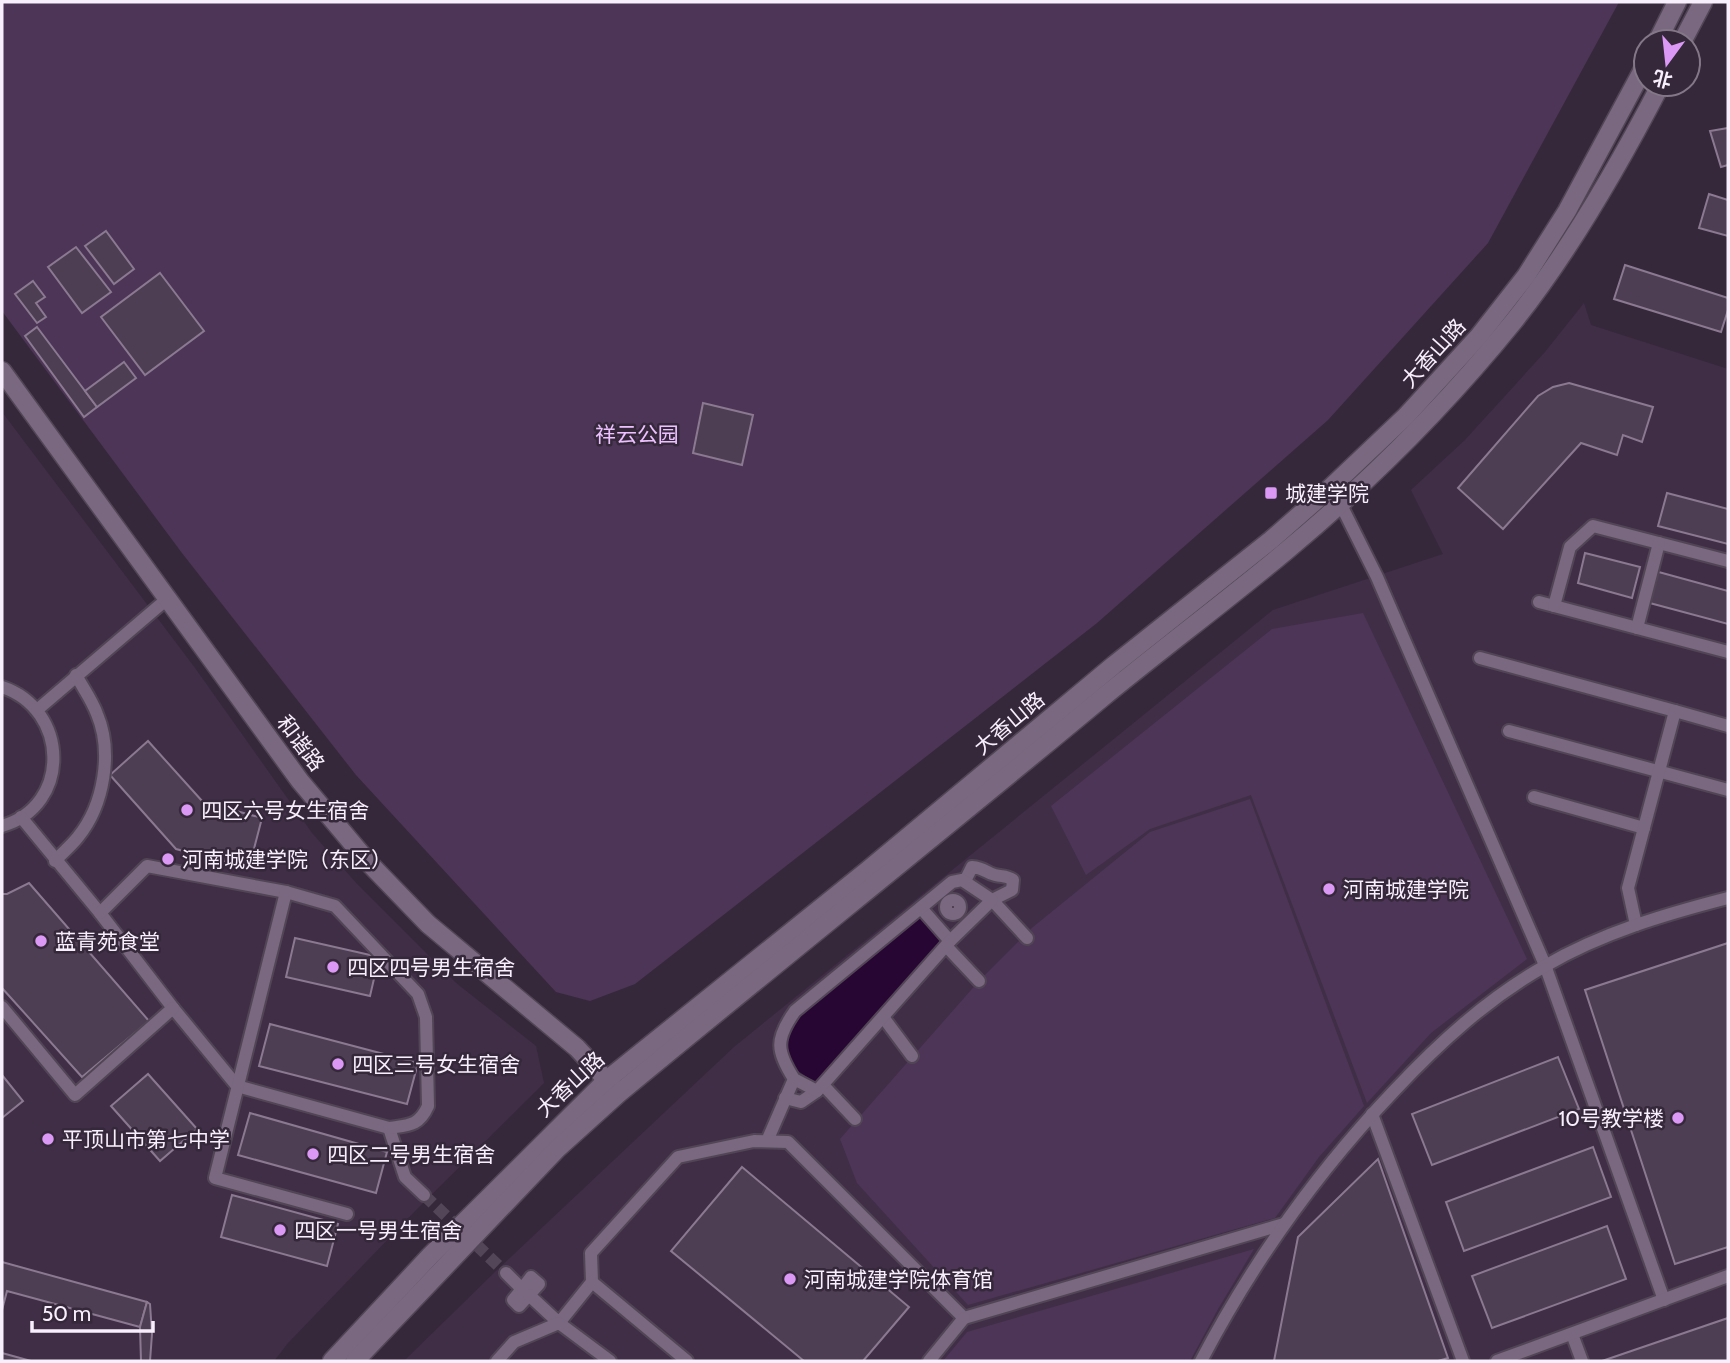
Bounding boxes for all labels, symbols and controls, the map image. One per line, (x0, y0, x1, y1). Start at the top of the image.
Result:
north arrow (1632, 28, 1702, 98)
text: 北 (1651, 65, 1675, 93)
street label: 大香山路 (1396, 313, 1470, 393)
park label: 祥云公园 (595, 422, 679, 447)
place label: 城建学院 (1285, 481, 1369, 506)
marker: 城建学院 (1263, 485, 1279, 501)
street label: 大香山路 (969, 686, 1049, 760)
street label: 和谐路 (272, 710, 330, 776)
place label: 四区六号女生宿舍 (201, 798, 369, 823)
marker: 四区六号女生宿舍 (179, 802, 195, 818)
place label: 河南城建学院（东区） (182, 847, 392, 872)
marker: 河南城建学院（东区） (160, 851, 176, 867)
place label: 河南城建学院 (1343, 877, 1469, 902)
marker: 河南城建学院 (1321, 881, 1337, 897)
place label: 蓝青苑食堂 (55, 929, 160, 954)
marker: 蓝青苑食堂 (33, 933, 49, 949)
place label: 四区四号男生宿舍 (347, 955, 515, 980)
marker: 四区四号男生宿舍 (325, 959, 341, 975)
street label: 大香山路 (531, 1046, 609, 1122)
place label: 四区三号女生宿舍 (352, 1052, 520, 1077)
marker: 四区三号女生宿舍 (330, 1056, 346, 1072)
place label: 10号教学楼 (1558, 1106, 1664, 1131)
marker: 10号教学楼 (1670, 1110, 1686, 1126)
place label: 平顶山市第七中学 (62, 1127, 230, 1152)
marker: 平顶山市第七中学 (40, 1131, 56, 1147)
place label: 四区二号男生宿舍 (327, 1142, 495, 1167)
marker: 四区二号男生宿舍 (305, 1146, 321, 1162)
place label: 四区一号男生宿舍 (294, 1218, 462, 1243)
marker: 四区一号男生宿舍 (272, 1222, 288, 1238)
place label: 河南城建学院体育馆 (804, 1267, 993, 1292)
marker: 河南城建学院体育馆 (782, 1271, 798, 1287)
scale bar (32, 1290, 152, 1334)
text: 50 m (42, 1301, 91, 1326)

